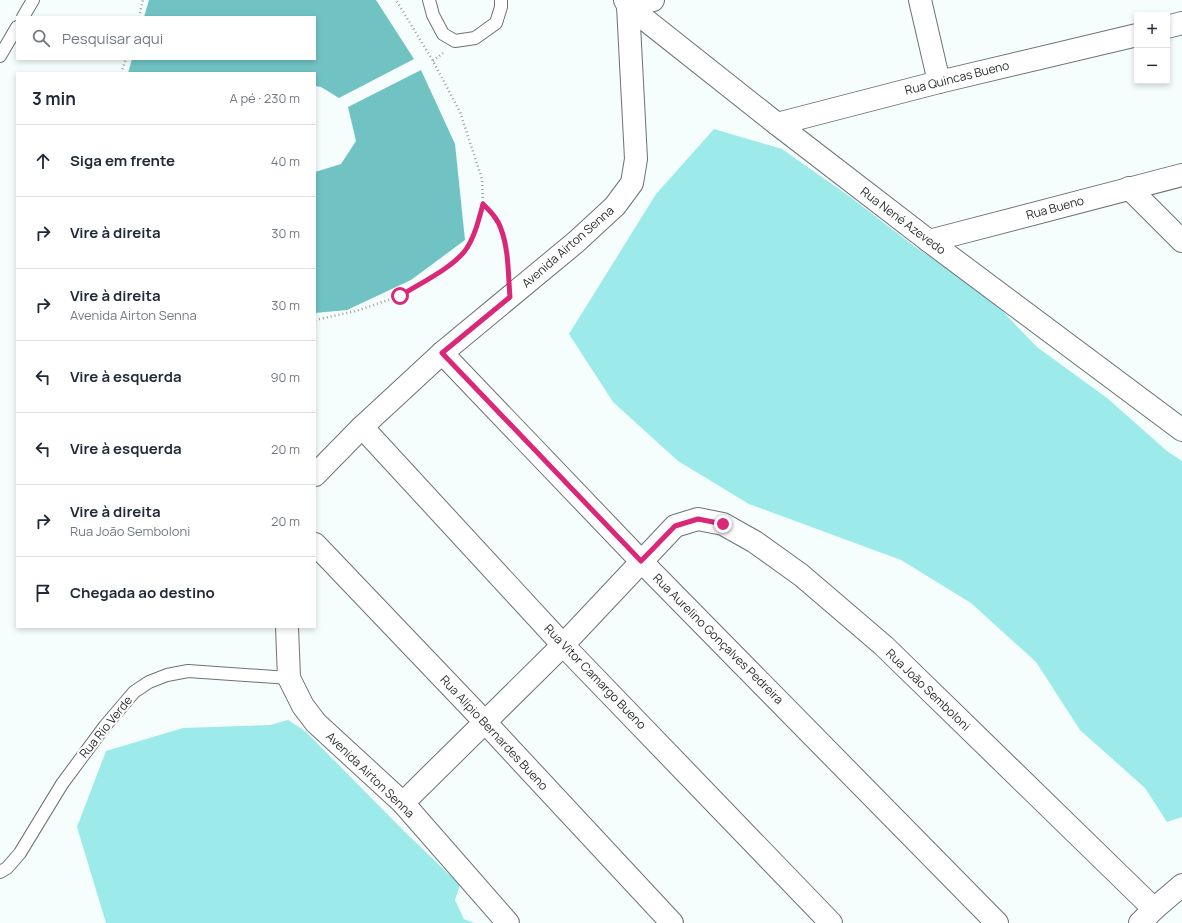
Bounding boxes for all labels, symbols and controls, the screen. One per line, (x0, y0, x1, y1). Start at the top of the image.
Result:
map controls (1134, 12, 1170, 84)
button: + (1134, 12, 1170, 48)
search box (16, 16, 316, 60)
icon: search (30, 27, 52, 49)
text: Pesquisar aqui (62, 28, 163, 49)
button: − (1134, 48, 1170, 84)
street label: Rua Quincas Bueno (903, 56, 1011, 99)
text: 3 min (32, 87, 76, 110)
text: A pé · 230 m (230, 89, 300, 107)
icon: ahead (32, 150, 54, 172)
text: Siga em frente (70, 150, 175, 171)
text: 40 m (271, 152, 300, 170)
street label: Rua Nené Azevedo (857, 183, 949, 258)
street label: Rua Bueno (1024, 192, 1086, 223)
street label: Avenida Airton Senna (518, 202, 617, 291)
icon: right (32, 222, 54, 244)
text: Vire à direita (70, 222, 161, 243)
text: 30 m (271, 224, 300, 242)
text: Vire à direita (70, 285, 161, 306)
route start (391, 287, 409, 305)
icon: right (32, 294, 54, 316)
text: 30 m (271, 296, 300, 314)
text: Avenida Airton Senna (70, 306, 197, 324)
icon: left (32, 366, 54, 388)
text: Vire à esquerda (70, 366, 182, 387)
text: 90 m (270, 368, 300, 386)
icon: left (32, 438, 54, 460)
text: Vire à esquerda (70, 438, 182, 459)
text: 20 m (271, 440, 300, 458)
text: Vire à direita (70, 501, 161, 522)
icon: right (32, 510, 54, 532)
text: 20 m (271, 512, 300, 530)
route end (714, 515, 732, 533)
text: Rua João Semboloni (70, 522, 190, 540)
street label: Rua Aurelino Gonçalves Pedreira (649, 570, 787, 708)
icon: arrive (32, 582, 54, 604)
text: Chegada ao destino (70, 582, 215, 603)
street label: Rua Vitor Camargo Bueno (541, 620, 650, 733)
street label: Rua João Semboloni (883, 645, 974, 734)
street label: Rua Alípio Bernardes Bueno (437, 671, 552, 794)
street label: Rua Rio Verde (75, 692, 136, 761)
street label: Avenida Airton Senna (322, 728, 418, 821)

